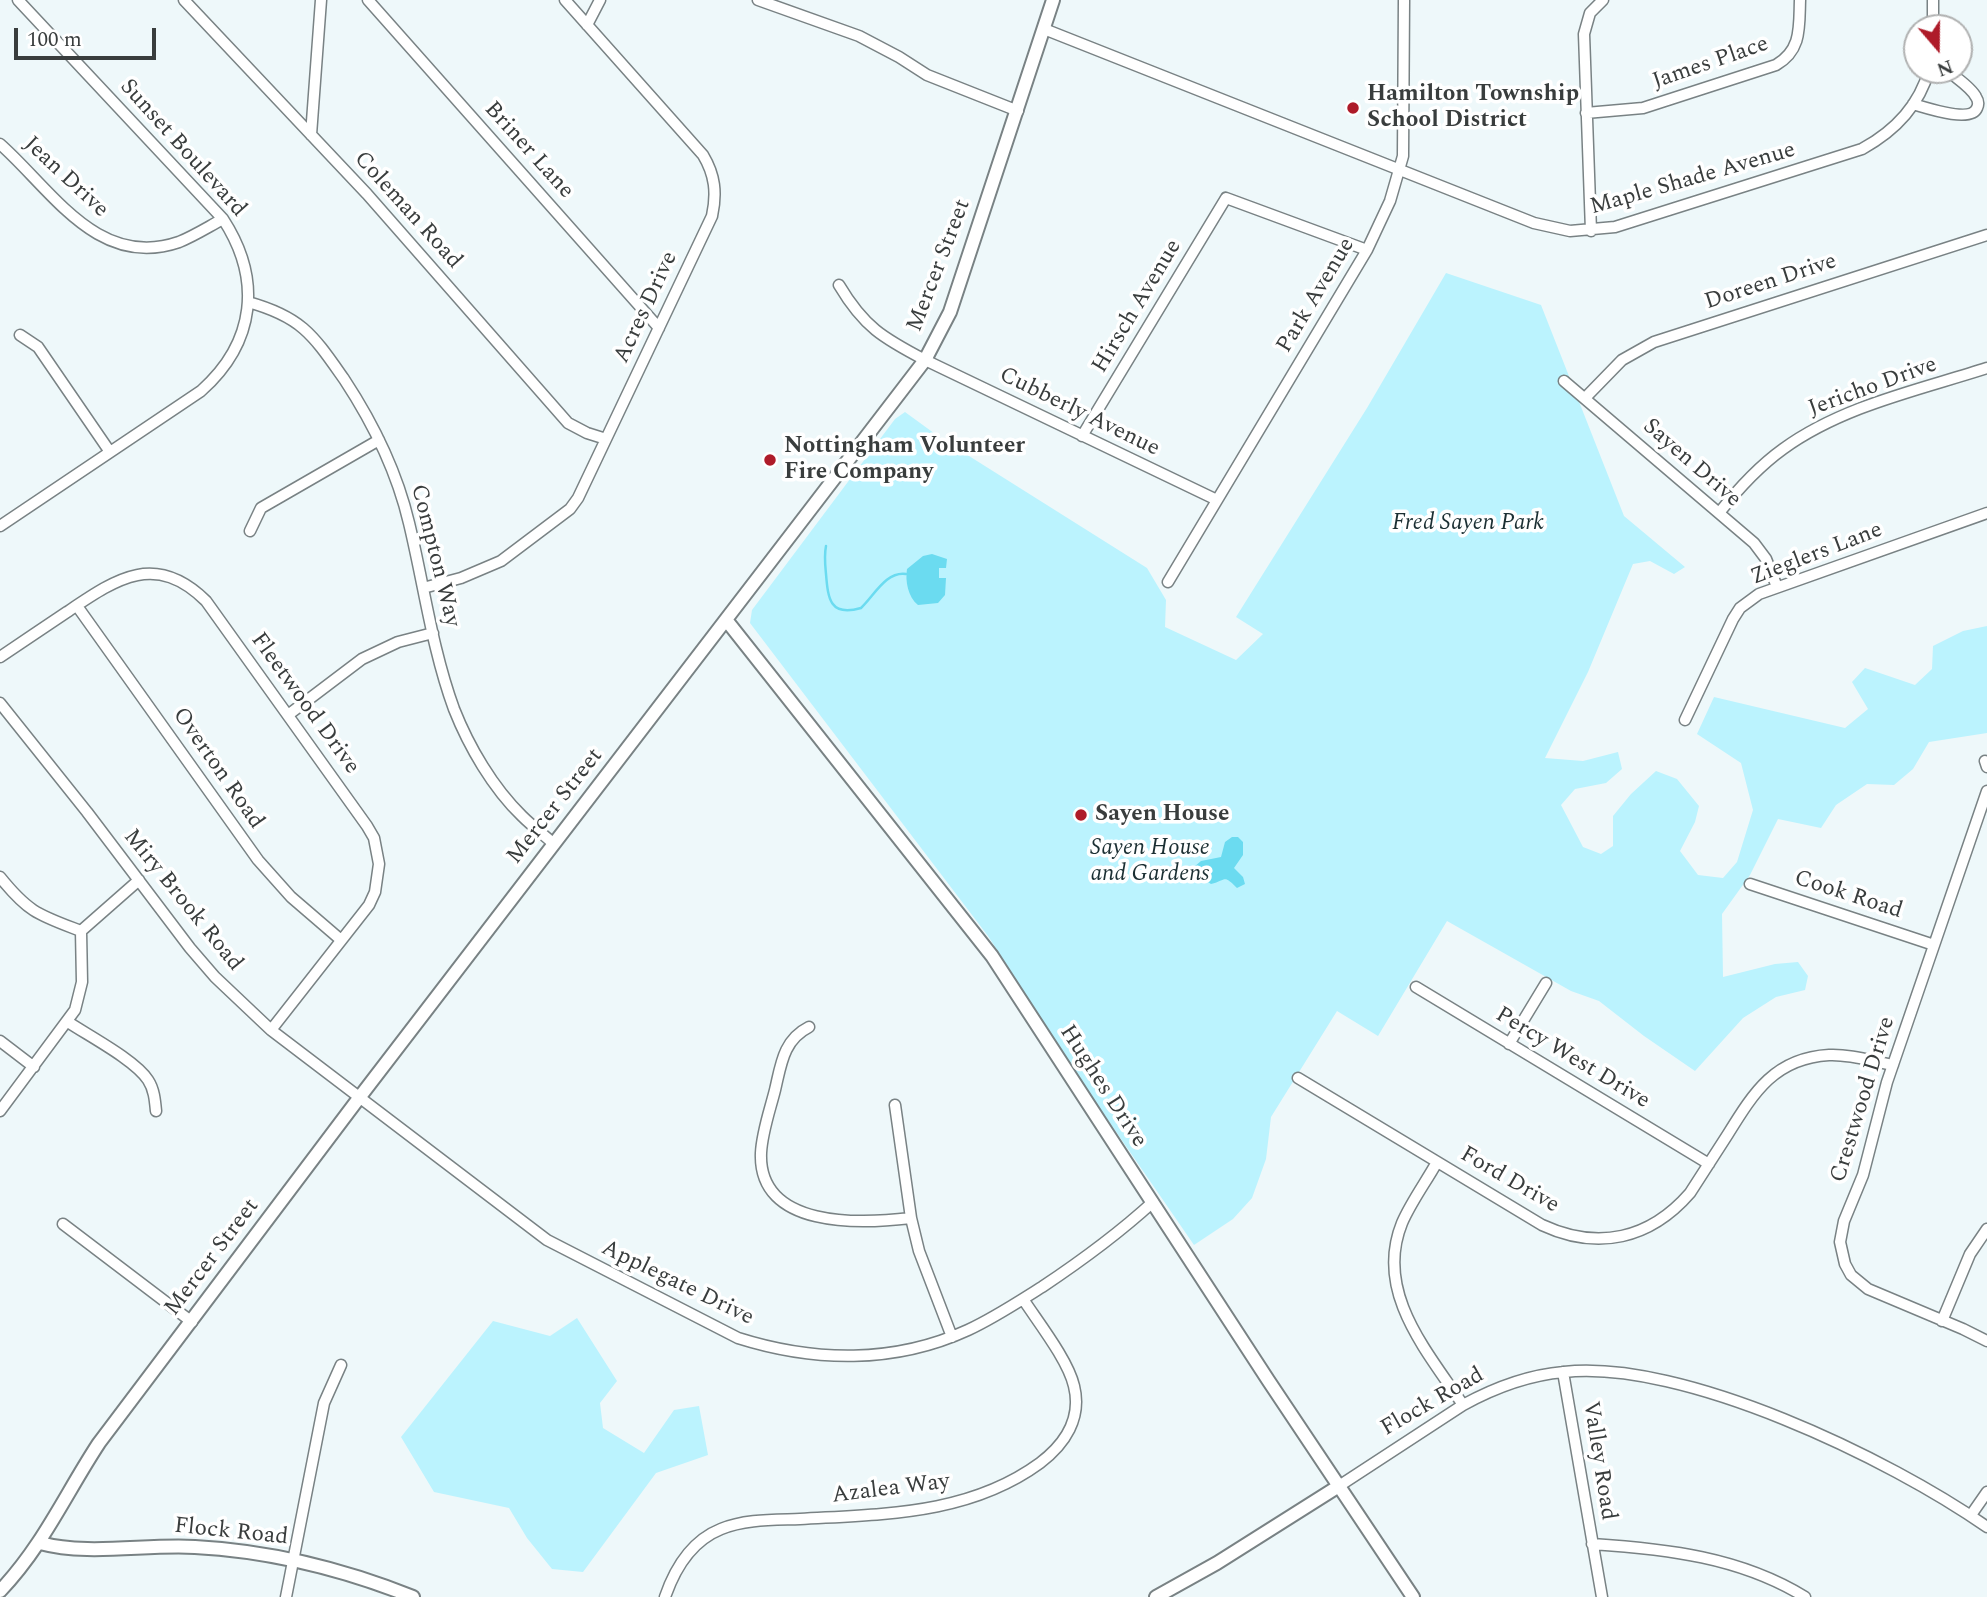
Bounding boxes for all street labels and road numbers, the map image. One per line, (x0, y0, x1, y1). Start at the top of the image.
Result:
street label: James Place (1649, 31, 1773, 97)
street label: Sunset Boulevard (113, 74, 251, 224)
street label: Briner Lane (477, 97, 579, 205)
street label: Jean Drive (17, 132, 113, 224)
street label: Maple Shade Avenue (1587, 137, 1799, 223)
street label: Coleman Road (347, 146, 467, 276)
street label: Mercer Street (902, 196, 978, 336)
street label: Park Avenue (1272, 234, 1362, 358)
street label: Hirsch Avenue (1087, 235, 1189, 379)
street label: Acres Drive (609, 248, 685, 368)
street label: Doreen Drive (1702, 249, 1840, 317)
street label: Jericho Drive (1805, 352, 1941, 424)
street label: Cubberly Avenue (994, 362, 1164, 464)
street label: Sayen Drive (1636, 414, 1746, 514)
street label: Compton Way (403, 482, 465, 630)
street label: Zieglers Lane (1747, 517, 1887, 593)
street label: Fleetwood Drive (243, 628, 365, 780)
street label: Overton Road (165, 703, 269, 835)
street label: Mercer Street (502, 743, 610, 871)
street label: Miry Brook Road (116, 824, 248, 978)
street label: Cook Road (1790, 866, 1906, 926)
street label: Percy West Drive (1490, 1002, 1654, 1116)
street label: Crestwood Drive (1826, 1014, 1902, 1186)
street label: Hughes Drive (1052, 1021, 1152, 1153)
street label: Ford Drive (1455, 1142, 1563, 1220)
street label: Mercer Street (160, 1194, 266, 1322)
street label: Applegate Drive (596, 1235, 758, 1333)
street label: Flock Road (1377, 1362, 1489, 1444)
street label: Valley Road (1575, 1399, 1621, 1523)
street label: Azalea Way (831, 1469, 951, 1511)
street label: Flock Road (173, 1513, 289, 1553)

